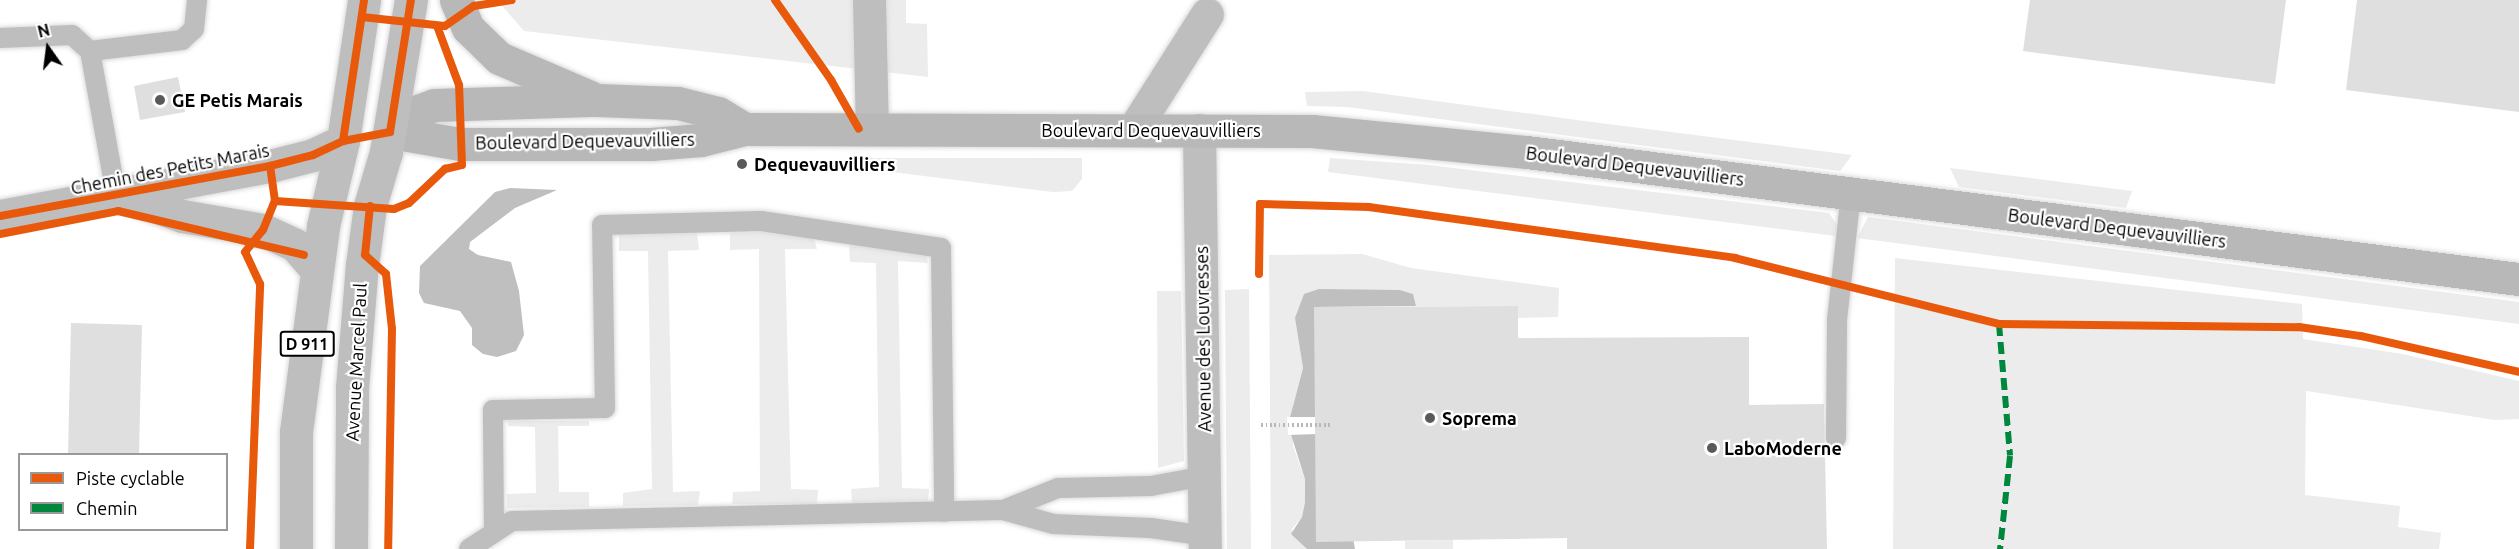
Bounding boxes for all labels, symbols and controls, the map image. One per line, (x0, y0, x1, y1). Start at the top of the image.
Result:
north arrow (18, 18, 78, 78)
text: N (36, 20, 52, 41)
place label: GE Petis Marais (172, 89, 303, 111)
marker: GE Petis Marais (153, 93, 167, 107)
street label: Boulevard Dequevauvilliers (1041, 119, 1261, 141)
street label: Boulevard Dequevauvilliers (475, 128, 695, 154)
street label: Chemin des Petits Marais (69, 139, 271, 199)
street label: Boulevard Dequevauvilliers (1525, 142, 1745, 190)
place label: Dequevauvilliers (754, 153, 896, 175)
marker: Dequevauvilliers (735, 157, 749, 171)
street label: Boulevard Dequevauvilliers (2007, 204, 2227, 252)
street label: Avenue des Louvresses (1191, 246, 1215, 432)
street label: Avenue Marcel Paul (341, 282, 371, 442)
road number: D 911 (278, 331, 336, 357)
place label: Soprema (1442, 407, 1517, 429)
marker: Soprema (1423, 411, 1437, 425)
place label: LaboModerne (1724, 437, 1842, 459)
marker: LaboModerne (1705, 441, 1719, 455)
legend (18, 453, 228, 531)
text: Piste cyclable (76, 468, 185, 488)
text: Chemin (76, 498, 137, 518)

